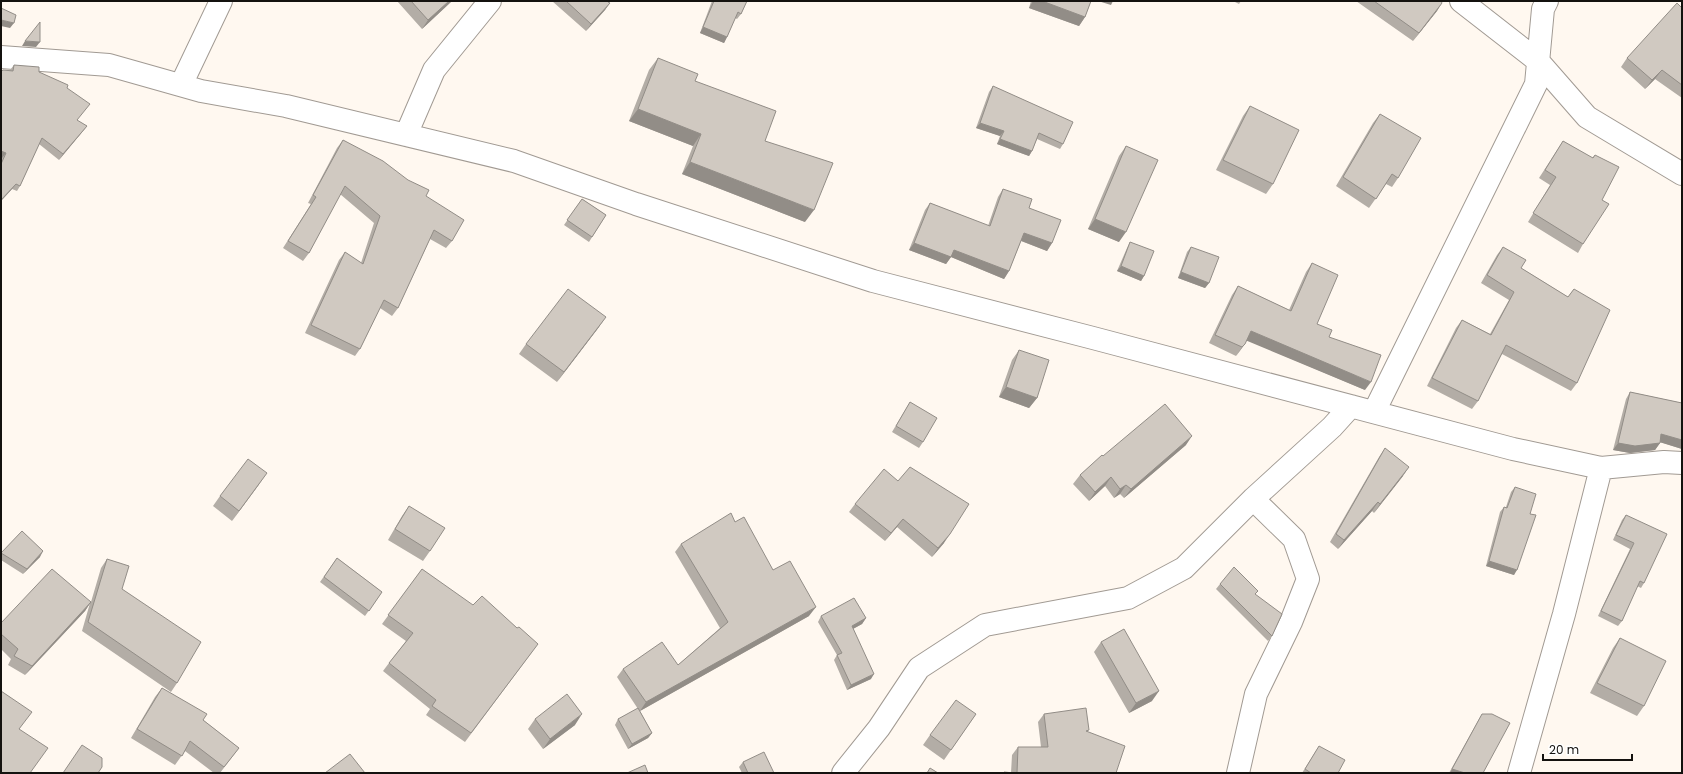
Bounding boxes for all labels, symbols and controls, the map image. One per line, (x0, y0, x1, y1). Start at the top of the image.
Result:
scale bar (1543, 736, 1632, 762)
text: 20 m (1549, 741, 1579, 758)

